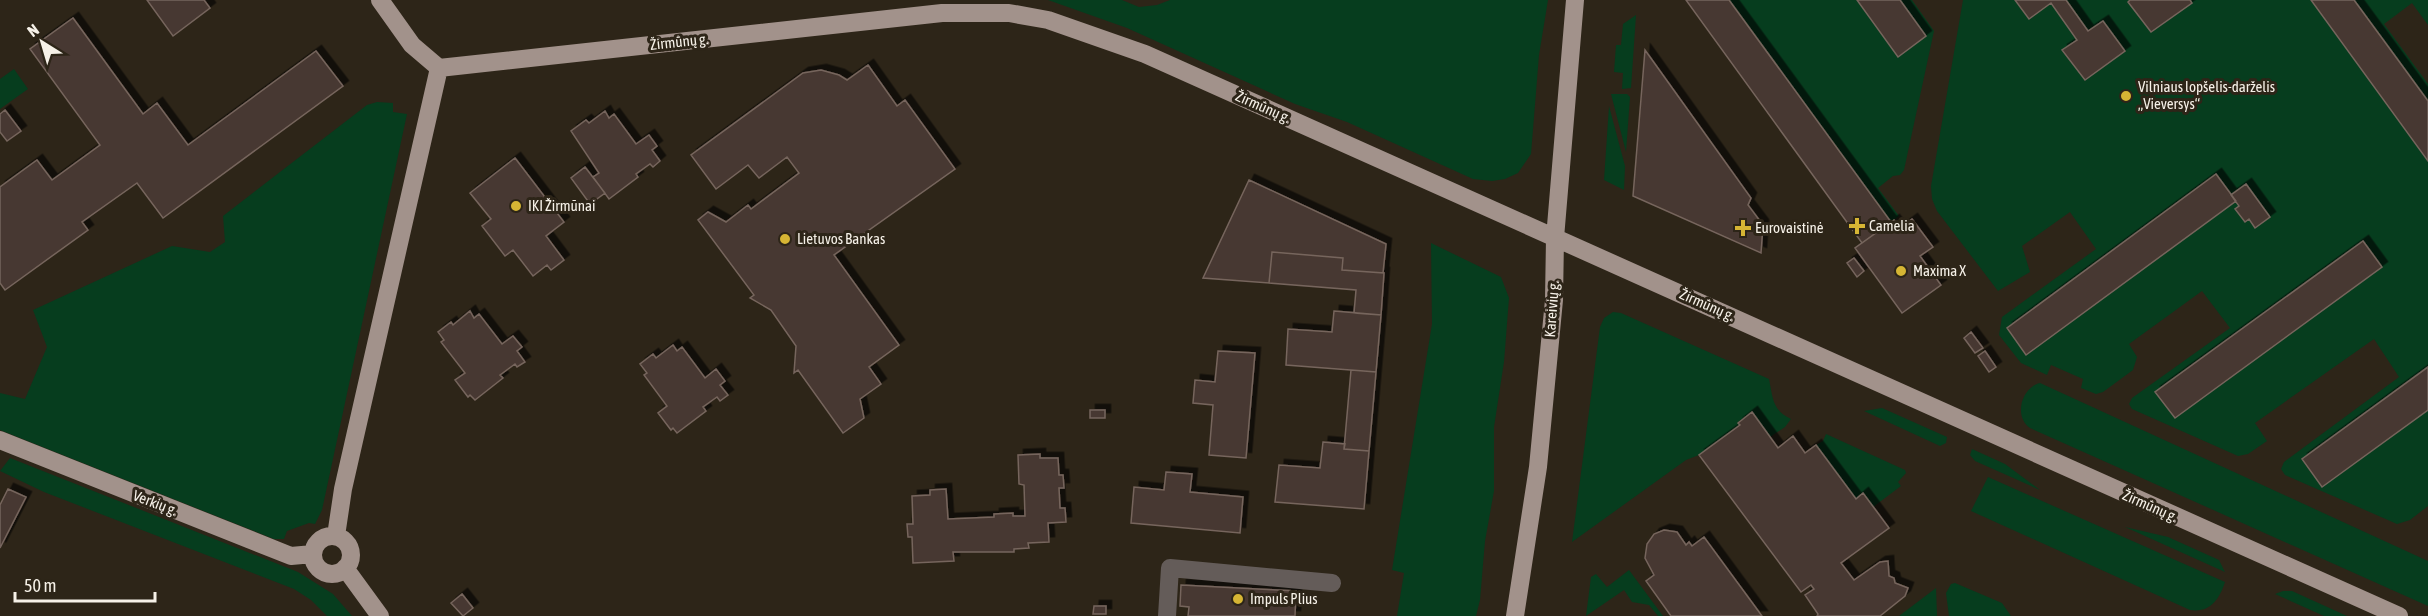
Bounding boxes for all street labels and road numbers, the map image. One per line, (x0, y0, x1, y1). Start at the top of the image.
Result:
street label: Žirmūnų g. (649, 30, 709, 53)
street label: Žirmūnų g. (1233, 87, 1294, 126)
street label: Kareivių g. (1541, 280, 1562, 338)
street label: Žirmūnų g. (1677, 285, 1738, 324)
street label: Verkių g. (131, 486, 180, 519)
street label: Žirmūnų g. (2120, 486, 2181, 525)

